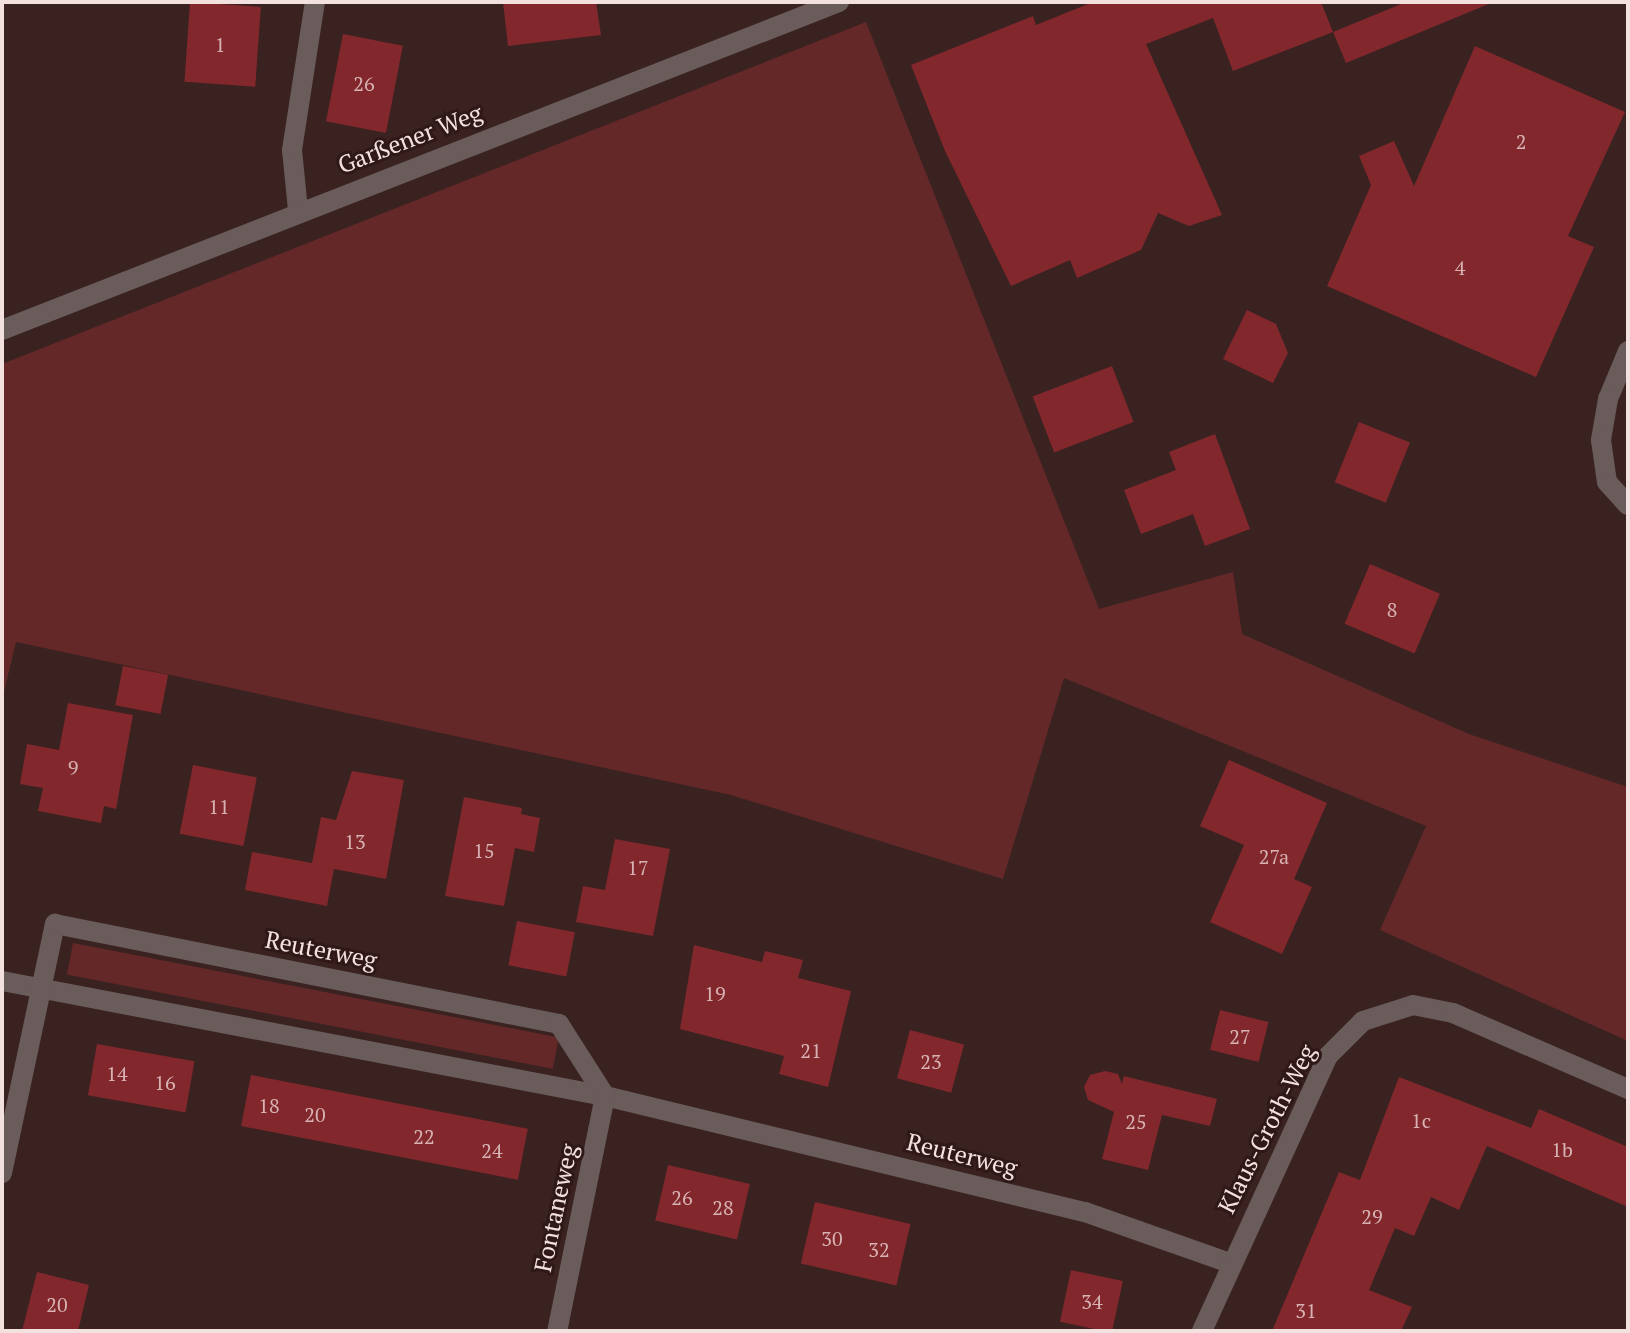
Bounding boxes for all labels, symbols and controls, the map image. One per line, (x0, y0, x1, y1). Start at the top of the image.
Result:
house number: 1 (215, 32, 225, 56)
house number: 26 (353, 71, 375, 95)
street label: Garßener Weg (334, 98, 486, 180)
house number: 2 (1516, 129, 1526, 153)
house number: 4 (1455, 255, 1465, 279)
house number: 8 (1387, 597, 1397, 621)
house number: 9 (68, 755, 78, 779)
house number: 11 (208, 794, 230, 818)
house number: 13 (344, 829, 366, 853)
house number: 15 (473, 838, 495, 862)
house number: 27a (1259, 844, 1289, 868)
house number: 17 (627, 855, 649, 879)
street label: Reuterweg (263, 925, 379, 975)
house number: 19 (704, 981, 726, 1005)
house number: 27 (1229, 1024, 1251, 1048)
house number: 21 (800, 1038, 822, 1062)
street label: Klaus-Groth-Weg (1212, 1040, 1322, 1218)
house number: 23 (920, 1049, 942, 1073)
house number: 14 (106, 1061, 128, 1085)
house number: 16 (154, 1070, 176, 1094)
house number: 18 (258, 1093, 280, 1117)
house number: 20 (304, 1102, 326, 1126)
house number: 1c (1411, 1108, 1431, 1132)
house number: 25 (1125, 1109, 1147, 1133)
house number: 22 (413, 1124, 435, 1148)
street label: Reuterweg (904, 1127, 1020, 1183)
house number: 1b (1551, 1137, 1573, 1161)
house number: 24 (481, 1138, 503, 1162)
street label: Fontaneweg (528, 1142, 584, 1274)
house number: 26 (671, 1185, 693, 1209)
house number: 28 (712, 1195, 734, 1219)
house number: 29 (1361, 1204, 1383, 1228)
house number: 30 (821, 1226, 843, 1250)
house number: 32 (868, 1237, 890, 1261)
house number: 34 (1081, 1289, 1103, 1313)
house number: 20 (46, 1292, 68, 1316)
house number: 31 (1295, 1298, 1317, 1322)

